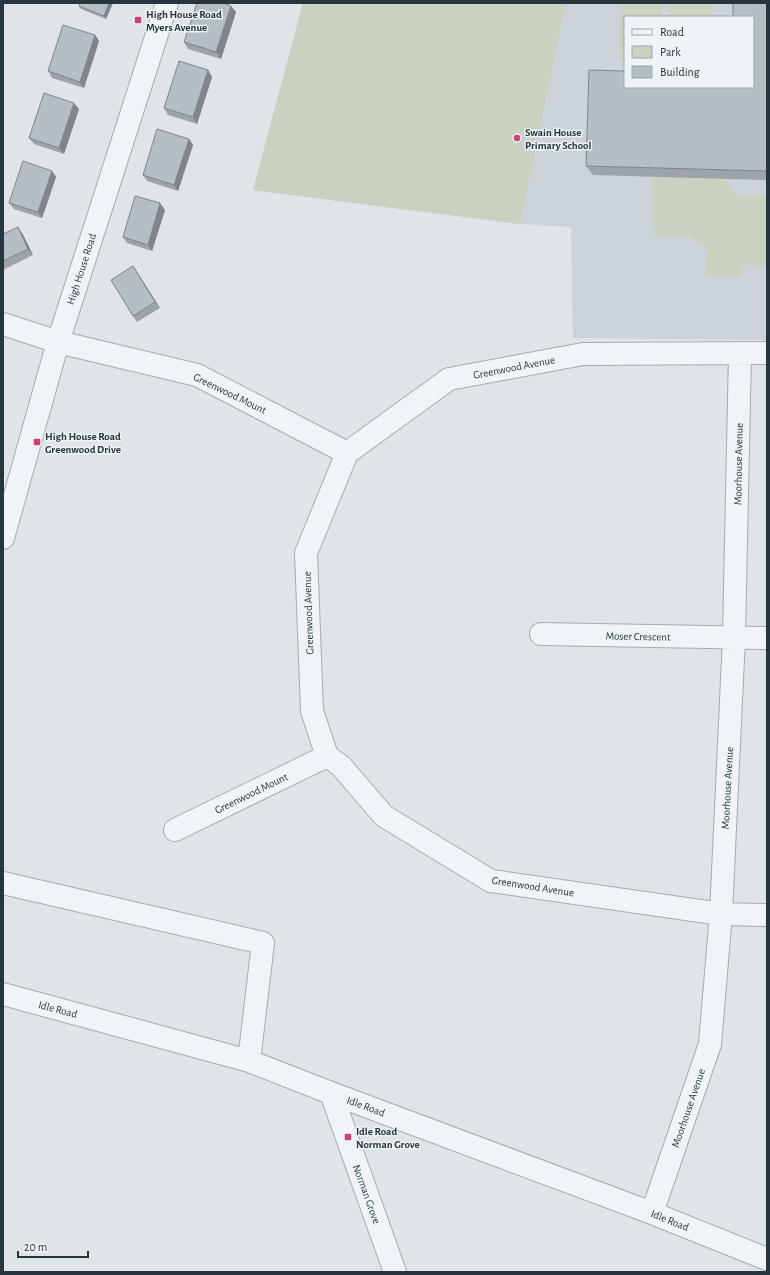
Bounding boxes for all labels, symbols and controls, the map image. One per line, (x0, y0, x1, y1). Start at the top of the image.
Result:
place label: High House Road Myers Avenue (146, 9, 222, 33)
marker: High House Road Myers Avenue (133, 15, 143, 25)
legend (624, 16, 754, 88)
text: Road (660, 26, 684, 38)
text: Park (660, 46, 681, 58)
text: Building (660, 66, 700, 78)
place label: Swain House Primary School (525, 127, 592, 151)
marker: Swain House Primary School (512, 133, 522, 143)
street label: High House Road (65, 232, 98, 306)
street label: Greenwood Avenue (472, 354, 556, 381)
street label: Greenwood Mount (192, 371, 268, 416)
street label: Moorhouse Avenue (732, 423, 745, 505)
place label: High House Road Greenwood Drive (45, 431, 121, 455)
marker: High House Road Greenwood Drive (32, 437, 42, 447)
street label: Greenwood Avenue (302, 571, 315, 655)
street label: Moser Crescent (605, 630, 671, 643)
street label: Moorhouse Avenue (720, 747, 735, 829)
street label: Greenwood Mount (213, 771, 290, 816)
street label: Greenwood Avenue (491, 875, 575, 898)
street label: Idle Road (37, 999, 79, 1020)
street label: Moorhouse Avenue (670, 1067, 707, 1149)
street label: Idle Road (345, 1094, 387, 1119)
place label: Idle Road Norman Grove (356, 1126, 420, 1150)
marker: Idle Road Norman Grove (343, 1132, 353, 1142)
street label: Norman Grove (351, 1163, 382, 1225)
street label: Idle Road (649, 1208, 691, 1233)
scale bar (18, 1233, 88, 1259)
text: 20 m (24, 1241, 47, 1253)

